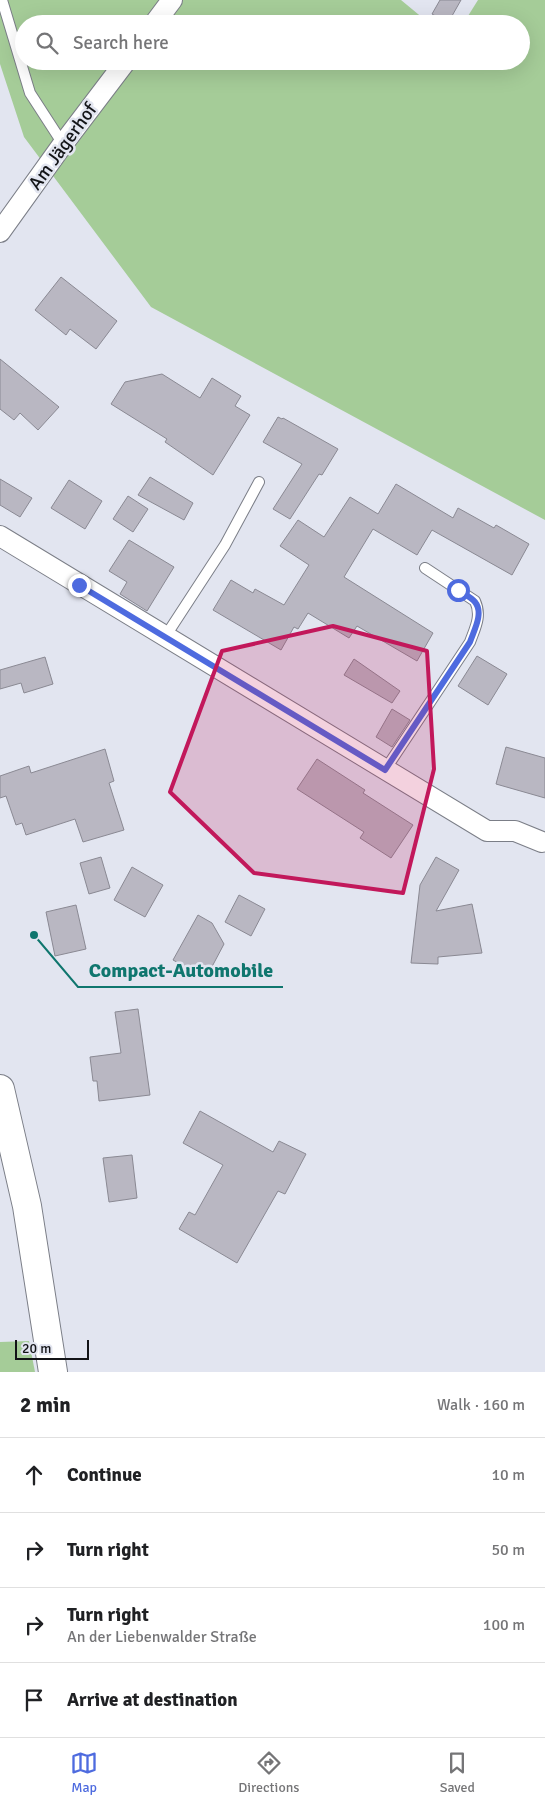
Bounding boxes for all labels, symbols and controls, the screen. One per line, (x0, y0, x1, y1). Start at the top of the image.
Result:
search box (15, 15, 530, 70)
icon: search (33, 29, 61, 57)
text: Search here (73, 31, 169, 55)
street label: Am Jägerhof (23, 97, 103, 195)
route end (68, 574, 91, 597)
route start (447, 579, 470, 602)
callout: Compact-Automobile (78, 952, 283, 987)
text: Compact-Automobile (89, 958, 273, 983)
scale bar (15, 1337, 89, 1360)
text: 20 m (22, 1340, 51, 1357)
text: 2 min (20, 1392, 71, 1418)
text: Walk · 160 m (437, 1395, 525, 1415)
icon: ahead (20, 1461, 48, 1489)
text: Continue (67, 1463, 142, 1487)
text: 10 m (491, 1465, 525, 1485)
icon: right (20, 1536, 48, 1564)
text: Turn right (67, 1538, 149, 1562)
text: 50 m (491, 1540, 525, 1560)
text: Turn right (67, 1603, 149, 1627)
icon: right (20, 1611, 48, 1639)
text: 100 m (483, 1615, 525, 1635)
text: An der Liebenwalder Straße (67, 1627, 257, 1647)
icon: arrive (20, 1686, 48, 1714)
text: Arrive at destination (67, 1688, 238, 1712)
tab: Map (70, 1749, 98, 1796)
tab: Directions (238, 1749, 299, 1796)
tab: Saved (440, 1749, 475, 1796)

